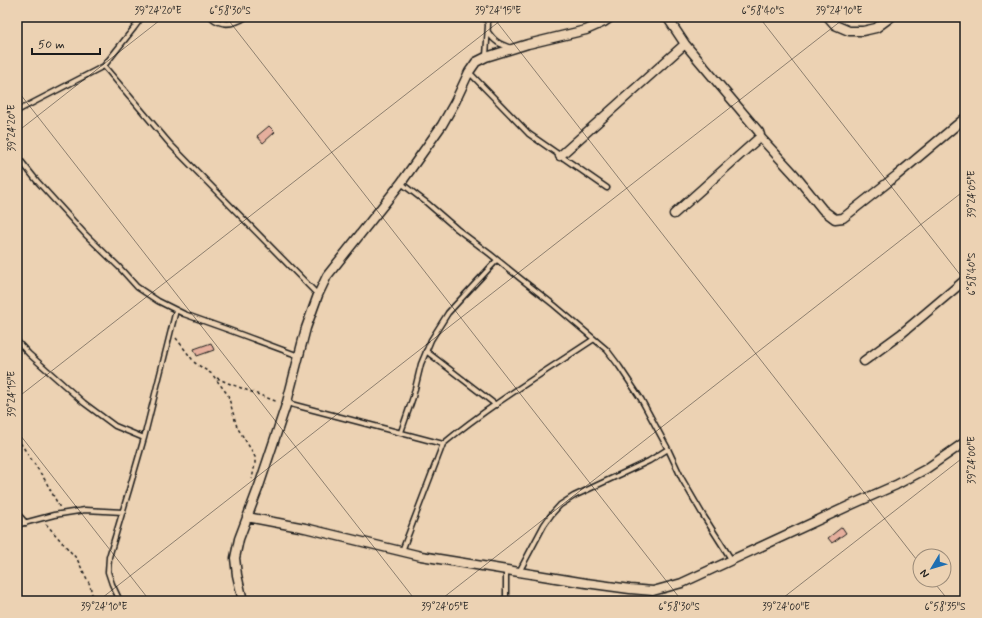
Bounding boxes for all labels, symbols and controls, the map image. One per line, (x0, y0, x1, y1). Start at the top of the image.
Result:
text: 39°24'20"E (134, 4, 182, 18)
text: 6°58'30"S (209, 4, 251, 18)
text: 39°24'15"E (475, 4, 521, 18)
text: 6°58'40"S (742, 4, 785, 18)
text: 39°24'10"E (816, 4, 862, 18)
scale bar (32, 30, 100, 56)
text: 50 m (38, 37, 65, 53)
text: 39°24'20"E (5, 104, 19, 152)
text: 39°24'05"E (965, 170, 979, 218)
text: 6°58'40"S (965, 252, 979, 295)
text: 39°24'15"E (5, 371, 19, 417)
text: 39°24'00"E (965, 436, 979, 484)
north arrow (912, 548, 952, 588)
text: N (917, 566, 933, 581)
text: 39°24'10"E (81, 600, 127, 614)
text: 39°24'05"E (421, 600, 469, 614)
text: 6°58'30"S (658, 600, 700, 614)
text: 39°24'00"E (762, 600, 810, 614)
text: 6°58'35"S (924, 600, 966, 614)

